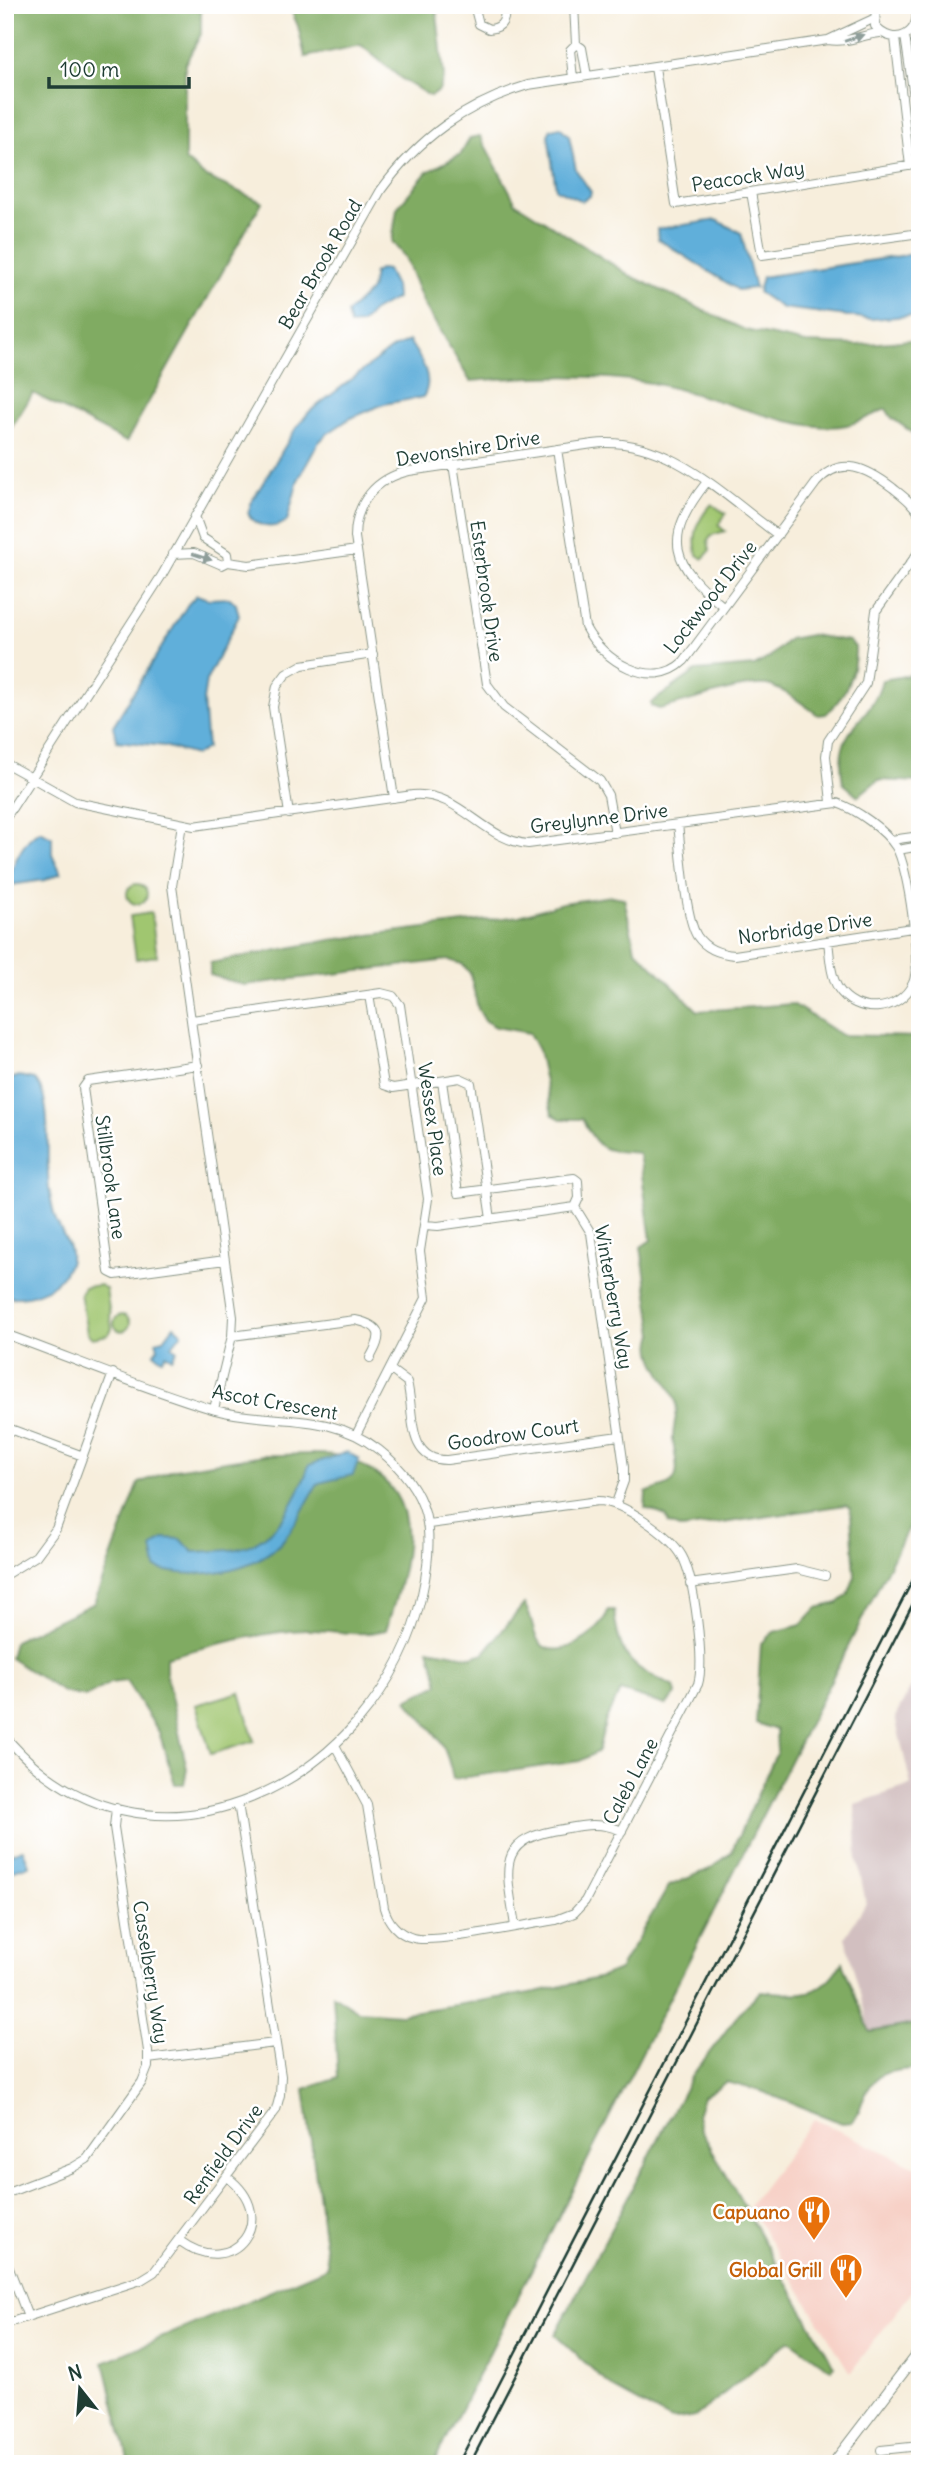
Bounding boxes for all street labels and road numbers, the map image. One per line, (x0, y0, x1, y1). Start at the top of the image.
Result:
street label: Peacock Way (690, 155, 806, 197)
street label: Bear Brook Road (273, 195, 367, 333)
street label: Devonshire Drive (394, 425, 542, 471)
street label: Esterbrook Drive (465, 519, 509, 663)
street label: Lockwood Drive (658, 536, 762, 658)
street label: Greylynne Drive (529, 798, 669, 838)
street label: Norbridge Drive (736, 907, 874, 949)
street label: Wessex Place (413, 1061, 453, 1177)
street label: Stillbrook Lane (90, 1113, 132, 1241)
street label: Winterberry Way (589, 1223, 639, 1371)
street label: Ascot Crescent (210, 1379, 340, 1425)
street label: Goodrow Court (446, 1413, 580, 1455)
street label: Caleb Lane (597, 1733, 663, 1829)
street label: Casselberry Way (128, 1899, 174, 2045)
street label: Renfield Drive (178, 2099, 268, 2209)

